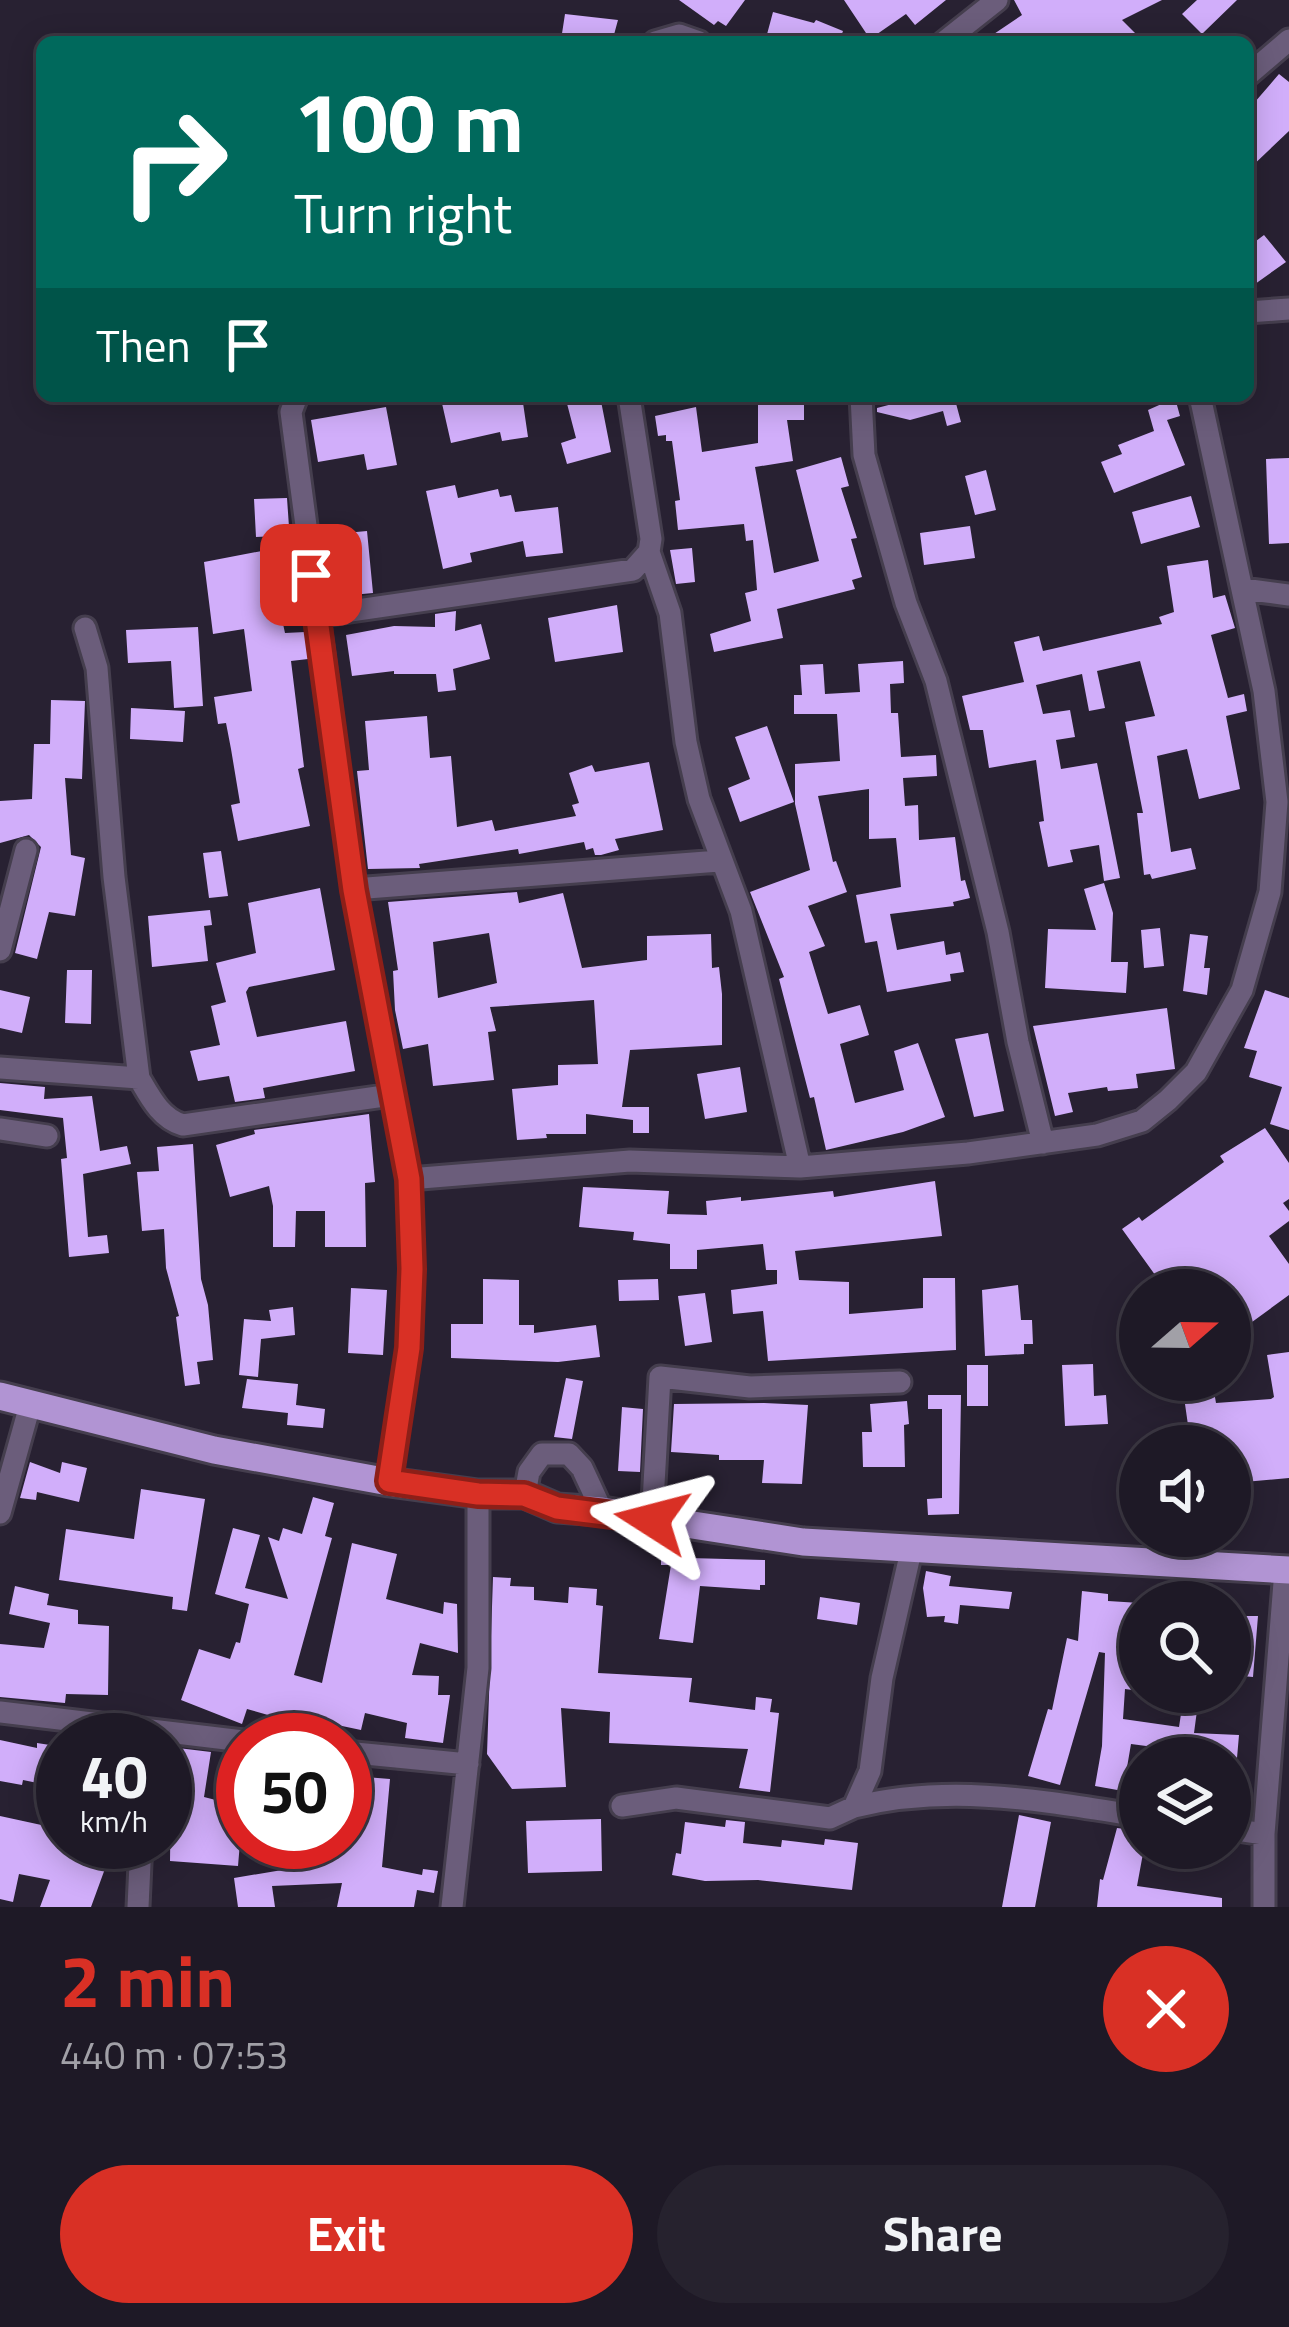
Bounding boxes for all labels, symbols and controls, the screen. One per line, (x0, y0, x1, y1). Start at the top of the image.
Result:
text: 100 m (294, 57, 524, 185)
icon: right (96, 84, 252, 240)
text: Turn right (294, 172, 512, 254)
text: Then (96, 311, 191, 379)
icon: arrive (215, 312, 281, 378)
pin (260, 524, 362, 626)
icon: arrive (278, 542, 344, 608)
north arrow (1119, 1269, 1251, 1401)
map controls (1119, 1269, 1251, 1869)
button: sound (1119, 1425, 1251, 1557)
position arrow (589, 1457, 715, 1583)
button: search (1119, 1581, 1251, 1713)
speed limit sign: 50 (216, 1713, 372, 1869)
text: 40 (80, 1730, 148, 1821)
button: layers (1119, 1737, 1251, 1869)
text: km/h (80, 1798, 148, 1844)
text: 2 min (60, 1925, 235, 2035)
button: close (1103, 1946, 1229, 2072)
text: 440 m · 07:53 (60, 2025, 288, 2084)
button: Exit (60, 2165, 633, 2303)
button: Share (657, 2165, 1229, 2303)

